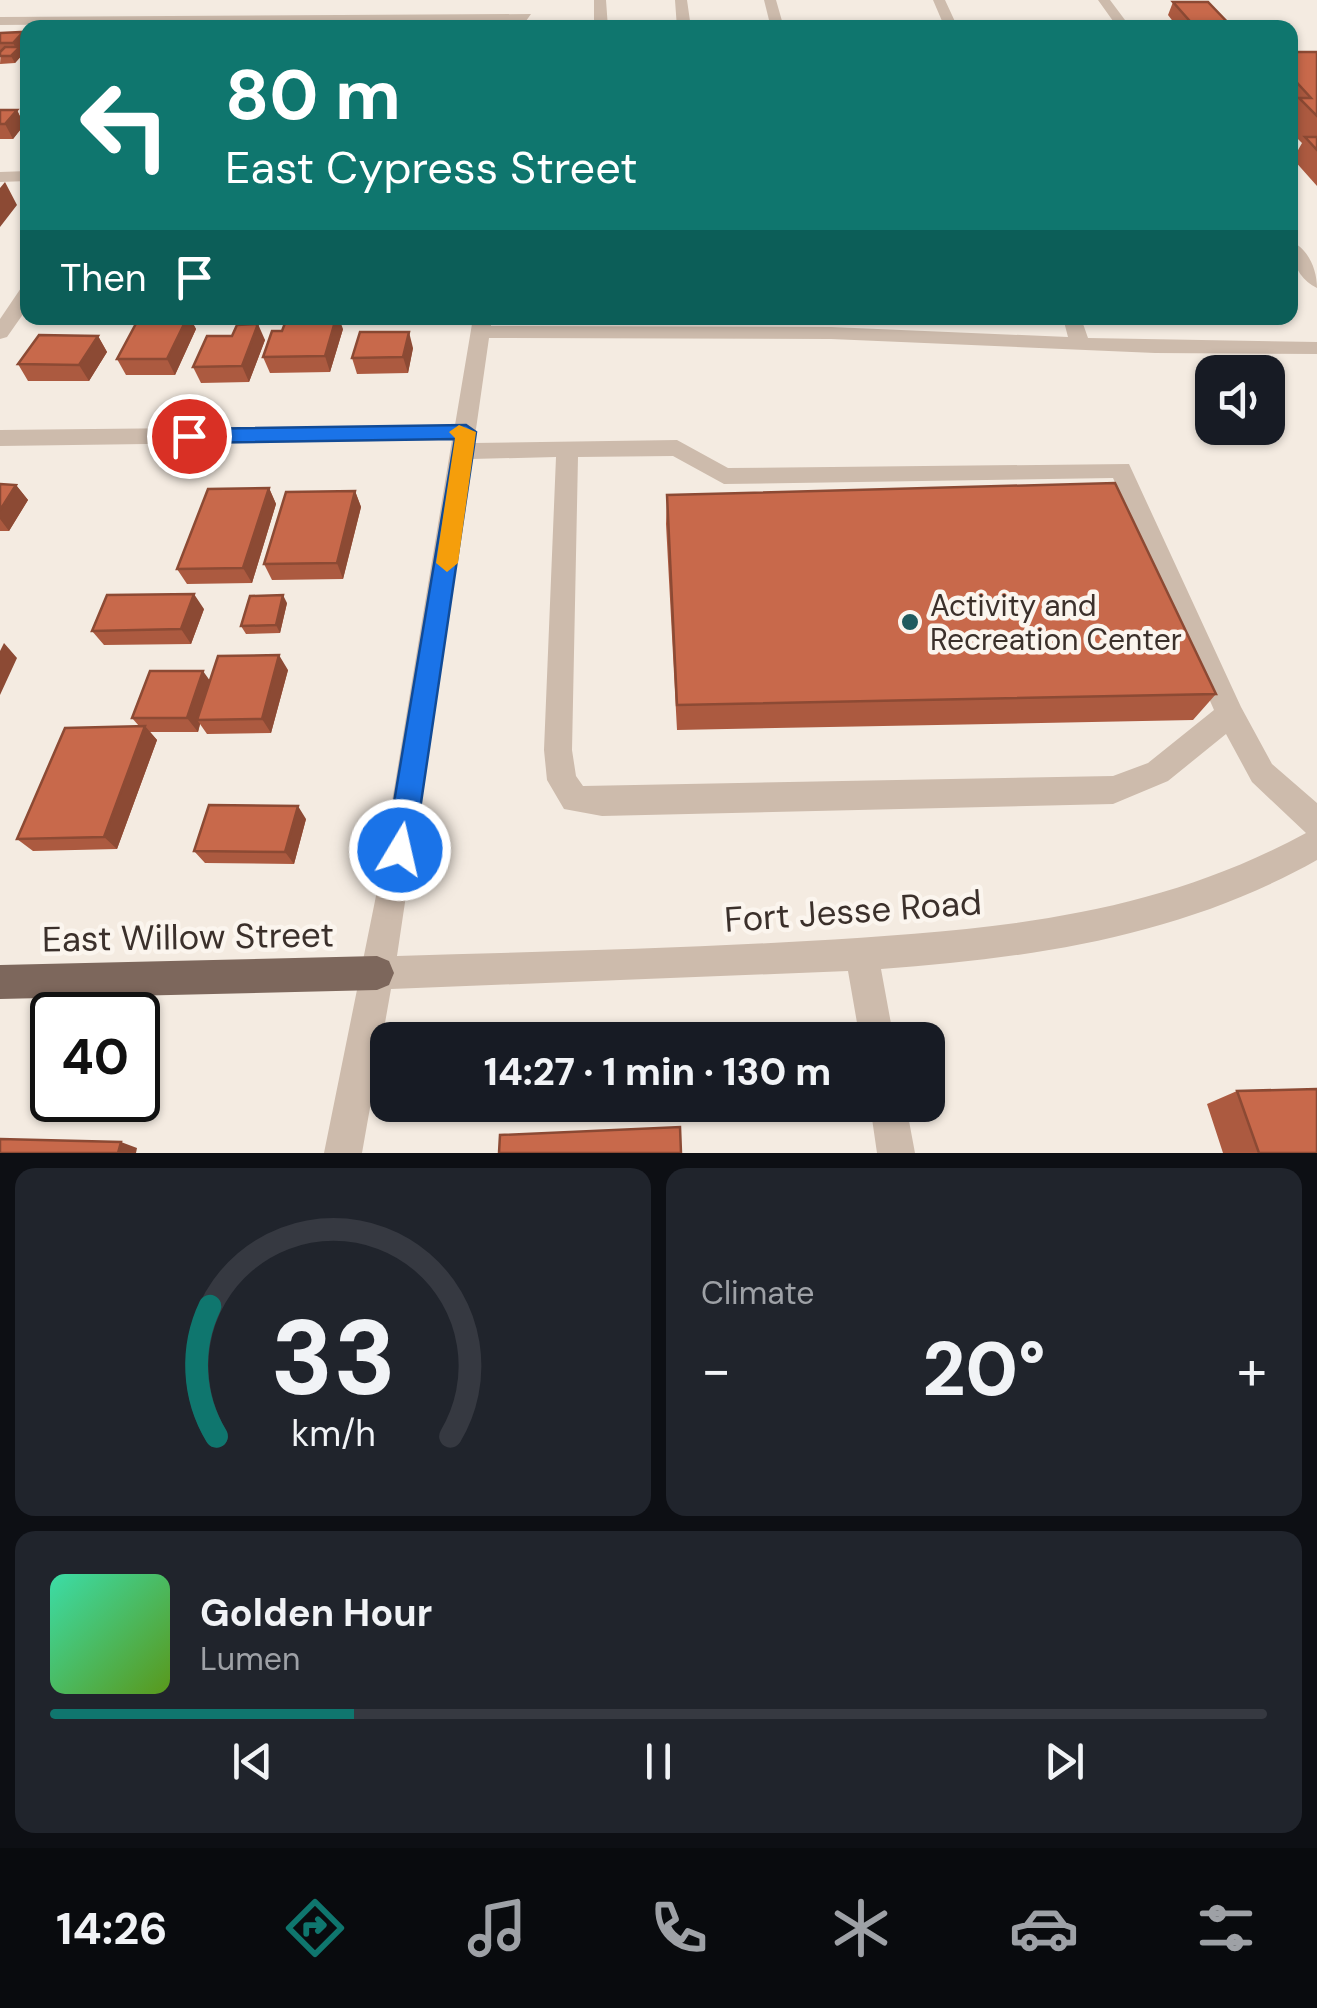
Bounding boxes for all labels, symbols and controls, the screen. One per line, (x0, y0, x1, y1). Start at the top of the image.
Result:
text: 80 m (225, 50, 401, 141)
icon: left (60, 60, 190, 190)
text: East Cypress Street (225, 138, 638, 197)
icon: arrive (167, 250, 222, 305)
text: Then (60, 253, 147, 303)
map controls (1195, 355, 1285, 445)
button: sound (1195, 355, 1285, 445)
pin (147, 394, 232, 479)
icon: arrive (162, 409, 217, 464)
place label: Activity and Recreation Center (930, 586, 1182, 659)
marker: Activity and Recreation Center (899, 611, 921, 633)
position arrow (348, 798, 452, 902)
street label: Fort Jesse Road (723, 879, 983, 943)
street label: East Willow Street (42, 911, 334, 963)
speed limit sign: 40 (30, 992, 160, 1122)
text: 14:27 · 1 min · 130 m (484, 1047, 831, 1097)
text: Climate (701, 1272, 815, 1314)
text: 33 (270, 1291, 396, 1426)
text: 20° (922, 1321, 1046, 1418)
text: − (701, 1334, 731, 1406)
text: + (1237, 1334, 1267, 1406)
text: km/h (291, 1411, 375, 1457)
text: Golden Hour (200, 1588, 432, 1638)
text: Lumen (200, 1638, 300, 1680)
icon: previous (225, 1734, 280, 1789)
icon: pause (631, 1734, 686, 1789)
icon: next (1037, 1734, 1092, 1789)
icon: directions (280, 1893, 350, 1963)
icon: music (462, 1893, 532, 1963)
icon: phone (644, 1893, 714, 1963)
icon: climate (826, 1893, 896, 1963)
icon: car (1009, 1893, 1079, 1963)
icon: filters (1191, 1893, 1261, 1963)
text: 14:26 (56, 1899, 168, 1958)

